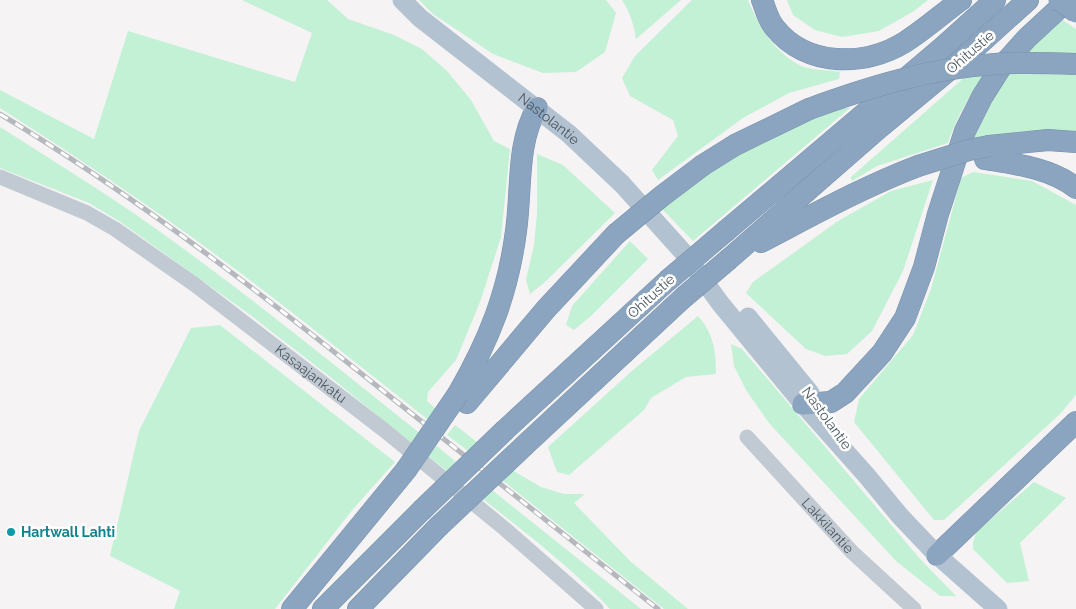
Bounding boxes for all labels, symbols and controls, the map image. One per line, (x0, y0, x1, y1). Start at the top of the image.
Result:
street label: Ohitustie (943, 27, 997, 77)
street label: Nastolantie (515, 90, 583, 148)
street label: Ohitustie (624, 271, 678, 321)
street label: Kasaajankatu (272, 341, 350, 406)
street label: Nastolantie (799, 384, 855, 452)
street label: Lakkilantie (799, 495, 857, 557)
place label: Hartwall Lahti (21, 524, 115, 540)
marker: Hartwall Lahti (5, 526, 17, 538)

